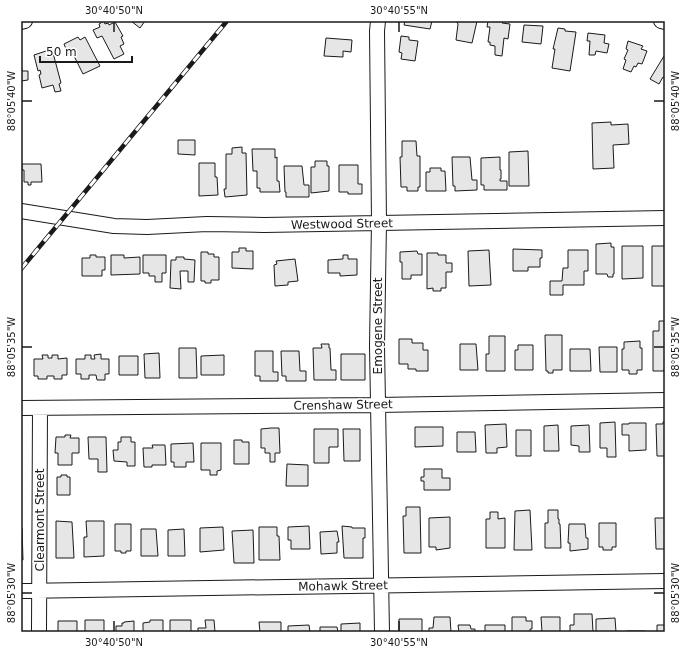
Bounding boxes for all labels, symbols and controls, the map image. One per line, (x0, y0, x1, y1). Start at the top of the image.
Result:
text: 30°40'50"N (85, 5, 143, 16)
text: 30°40'55"N (370, 5, 428, 16)
scale bar (40, 38, 132, 64)
text: 50 m (46, 45, 77, 59)
text: 88°05'40"W (6, 71, 17, 131)
text: 88°05'40"W (670, 71, 681, 131)
street label: Westwood Street (291, 216, 393, 232)
street label: Emogene Street (371, 277, 385, 374)
text: 88°05'35"W (6, 317, 17, 377)
text: 88°05'35"W (670, 317, 681, 377)
street label: Crenshaw Street (293, 397, 393, 413)
street label: Clearmont Street (33, 468, 47, 571)
text: 88°05'30"W (6, 563, 17, 623)
text: 88°05'30"W (670, 563, 681, 623)
street label: Mohawk Street (298, 578, 388, 594)
text: 30°40'50"N (85, 637, 143, 648)
text: 30°40'55"N (370, 637, 428, 648)

